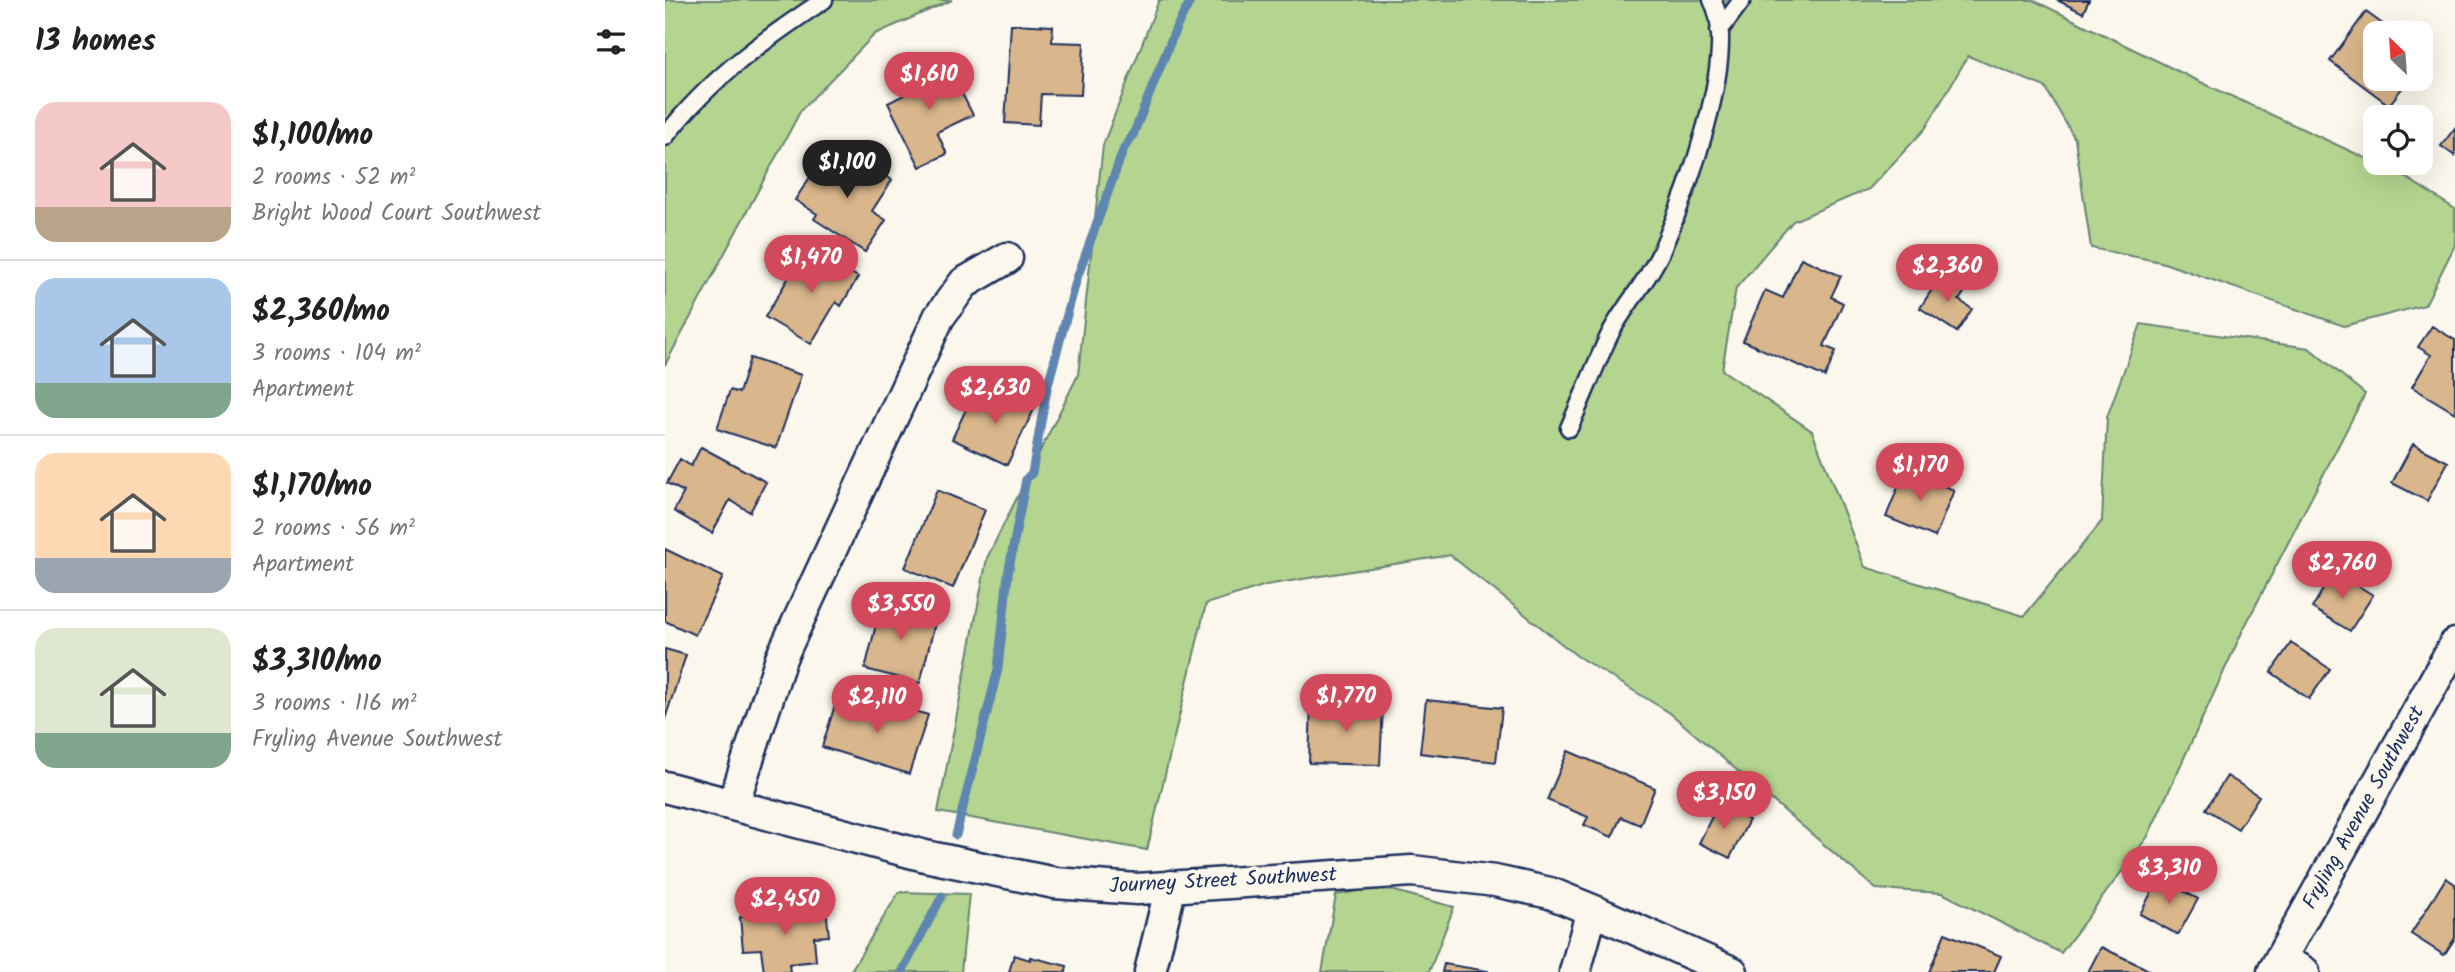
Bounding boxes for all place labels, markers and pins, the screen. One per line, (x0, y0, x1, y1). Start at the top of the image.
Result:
pin: $1,610 (872, 52, 986, 112)
pin: $1,100 (790, 140, 904, 200)
pin: $1,470 (754, 236, 868, 295)
pin: $2,360 (1890, 244, 2004, 304)
pin: $2,630 (938, 366, 1052, 426)
pin: $1,170 (1863, 444, 1977, 503)
pin: $2,760 (2285, 542, 2399, 601)
pin: $3,550 (844, 582, 958, 642)
pin: $1,770 (1289, 674, 1403, 734)
pin: $2,110 (820, 676, 934, 735)
pin: $3,150 (1667, 772, 1781, 831)
pin: $3,310 (2112, 846, 2226, 906)
pin: $2,450 (728, 878, 842, 937)

